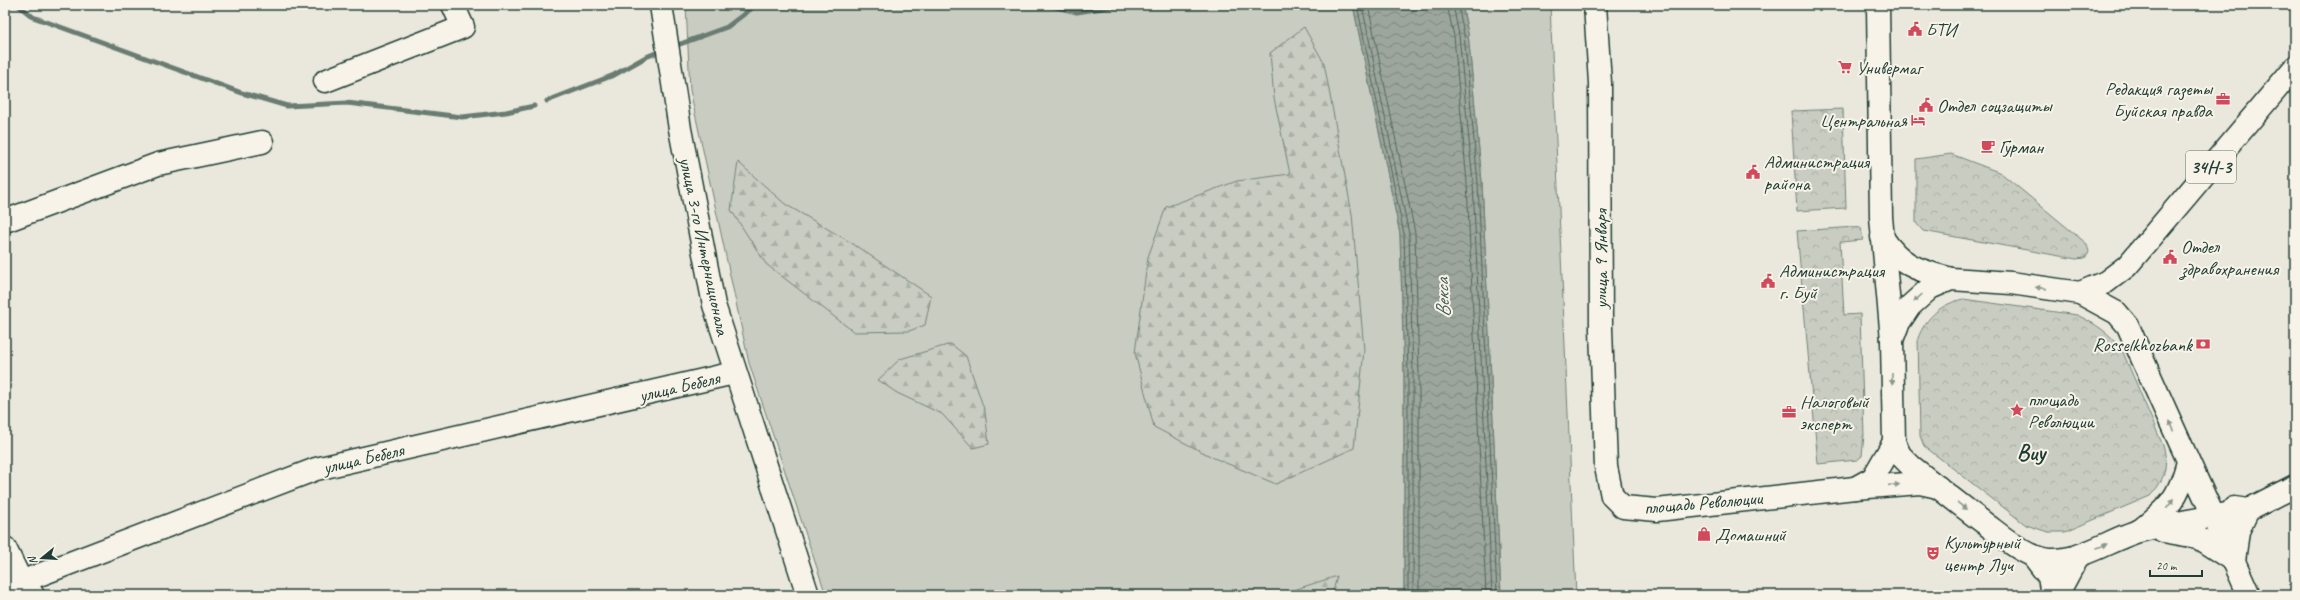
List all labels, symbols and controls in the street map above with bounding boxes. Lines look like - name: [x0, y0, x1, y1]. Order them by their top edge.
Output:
- place label: БТИ: [1926, 18, 1959, 42]
- public building icon: БТИ: [1907, 21, 1923, 37]
- place label: Универмаг: [1856, 56, 1924, 80]
- supermarket icon: Универмаг: [1837, 59, 1853, 75]
- place label: Редакция газеты Буйская правда: [2105, 77, 2214, 123]
- office icon: Редакция газеты Буйская правда: [2215, 91, 2231, 107]
- place label: Отдел соцзащиты: [1937, 94, 2054, 118]
- public building icon: Отдел соцзащиты: [1918, 97, 1934, 113]
- place label: Центральная: [1820, 109, 1908, 133]
- hotel icon: Центральная: [1910, 112, 1926, 128]
- place label: Гурман: [1999, 135, 2044, 159]
- cafe icon: Гурман: [1980, 138, 1996, 154]
- place label: Администрация района: [1764, 150, 1871, 196]
- road number: 34Н-3: [2186, 151, 2236, 183]
- street label: улица 3-го Интернационала: [673, 154, 735, 339]
- public building icon: Администрация района: [1745, 164, 1761, 180]
- street label: улица 9 Января: [1589, 207, 1613, 310]
- place label: Отдел здравохранения: [2178, 235, 2280, 281]
- public building icon: Отдел здравохранения: [2162, 249, 2178, 265]
- place label: Администрация г. Буй: [1779, 259, 1886, 305]
- public building icon: Администрация г. Буй: [1760, 273, 1776, 289]
- water label: Векса: [1429, 276, 1456, 318]
- one-way arrow: [2035, 285, 2047, 291]
- one-way arrow: [1913, 294, 1923, 303]
- place label: Rosselkhozbank: [2093, 333, 2194, 357]
- bank icon: Rosselkhozbank: [2195, 336, 2211, 352]
- street label: улица Бебеля: [636, 366, 723, 408]
- one-way arrow: [1889, 373, 1896, 385]
- place label: площадь Революции: [2028, 388, 2095, 434]
- place label: Налоговый эксперт: [1800, 390, 1870, 436]
- place icon: площадь Революции: [2009, 402, 2025, 418]
- office icon: Налоговый эксперт: [1781, 404, 1797, 420]
- one-way arrow: [2169, 421, 2175, 432]
- street label: улица Бебеля: [320, 438, 407, 480]
- district label: Buy: [2017, 438, 2047, 467]
- one-way arrow: [1888, 481, 1900, 488]
- street label: площадь Революции: [1643, 486, 1764, 520]
- one-way arrow: [2166, 498, 2174, 509]
- one-way arrow: [1957, 502, 1968, 510]
- place label: Домашний: [1715, 523, 1787, 547]
- shop icon: Домашний: [1696, 526, 1712, 542]
- place label: Культурный центр Луч: [1944, 531, 2021, 577]
- north arrow: [22, 538, 62, 578]
- one-way arrow: [2096, 543, 2108, 549]
- theatre icon: Культурный центр Луч: [1925, 545, 1941, 561]
- scale bar: [2150, 552, 2202, 578]
- text: N: [24, 554, 40, 566]
- text: 20 m: [2156, 558, 2178, 574]

